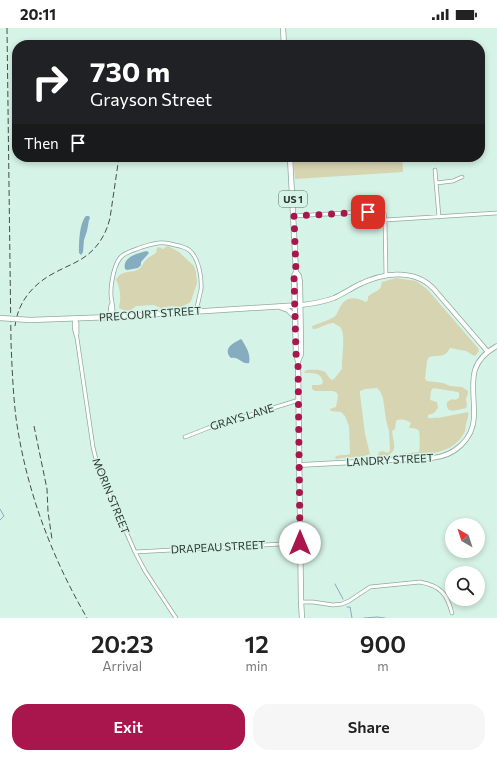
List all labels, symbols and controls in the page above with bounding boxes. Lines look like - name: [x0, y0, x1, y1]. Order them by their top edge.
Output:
- text: 20:11: [20, 5, 56, 23]
- text: 730 m: [90, 54, 170, 88]
- icon: right: [24, 56, 76, 108]
- text: Grayson Street: [90, 88, 212, 110]
- icon: arrive: [67, 132, 89, 154]
- text: Then: [24, 134, 59, 152]
- road number: US 1: [279, 191, 307, 207]
- pin: [351, 195, 385, 229]
- icon: arrive: [357, 201, 379, 223]
- street label: PRECOURT STREET: [98, 303, 202, 324]
- street label: GRAYS LANE: [208, 401, 275, 432]
- street label: LANDRY STREET: [346, 451, 434, 468]
- street label: MORIN STREET: [90, 456, 133, 536]
- north arrow: [445, 518, 485, 558]
- map controls: [445, 518, 485, 606]
- position arrow: [279, 522, 321, 564]
- street label: DRAPEAU STREET: [170, 538, 266, 555]
- button: search: [445, 566, 485, 606]
- text: 20:23: [91, 629, 154, 658]
- text: 12: [245, 629, 269, 658]
- text: 900: [360, 629, 406, 658]
- text: Arrival: [103, 658, 142, 674]
- text: min: [246, 658, 268, 674]
- text: m: [377, 658, 389, 674]
- button: Exit: [12, 704, 245, 750]
- button: Share: [253, 704, 485, 750]

